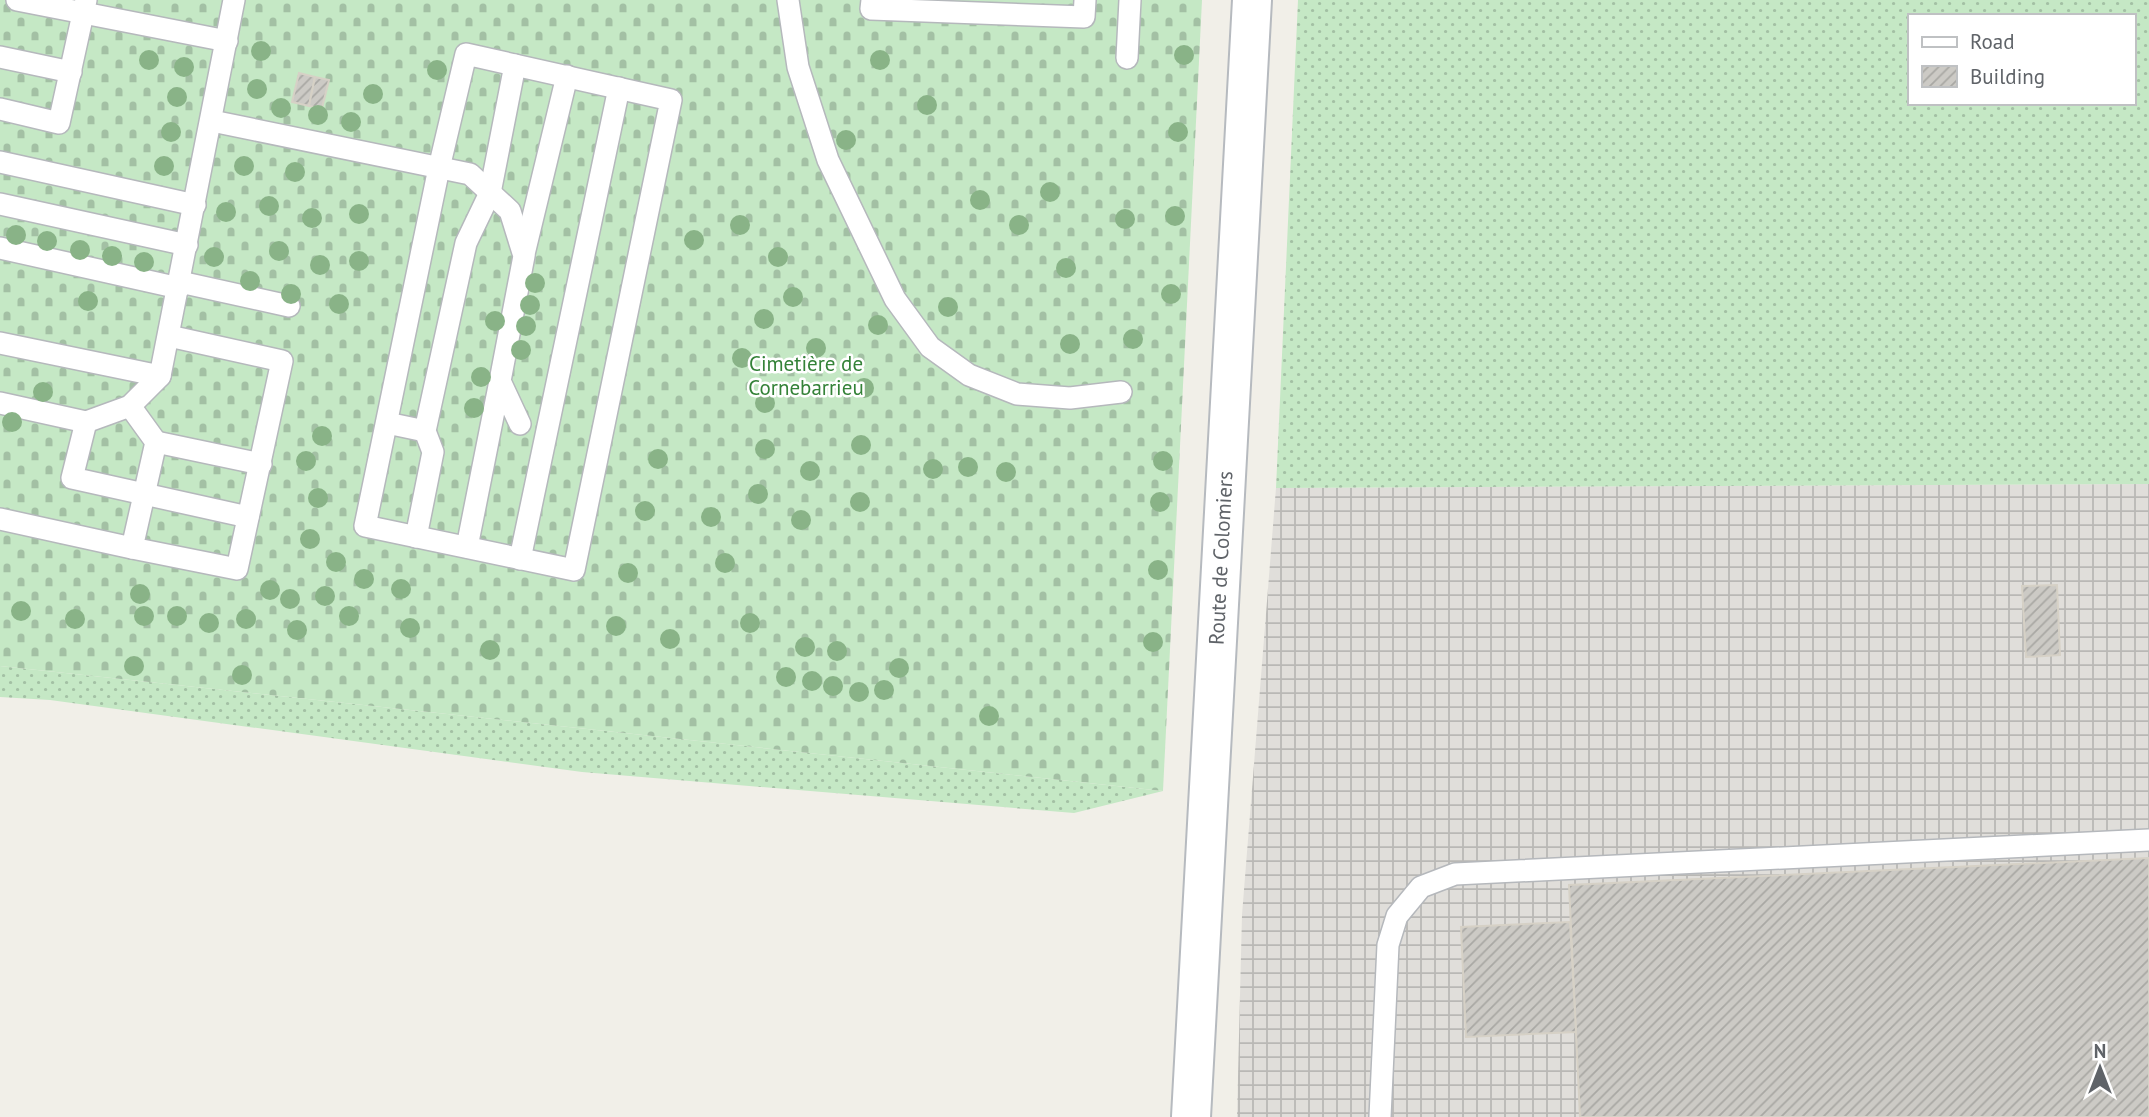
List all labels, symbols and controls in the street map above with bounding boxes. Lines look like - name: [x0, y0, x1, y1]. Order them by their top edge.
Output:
- legend: [1908, 14, 2135, 105]
- text: Road: [1970, 28, 2014, 55]
- text: Building: [1970, 63, 2045, 90]
- park label: Cimetière de Cornebarrieu: [748, 350, 864, 401]
- street label: Route de Colomiers: [1202, 470, 1239, 646]
- north arrow: [2065, 1033, 2135, 1103]
- text: N: [2094, 1039, 2106, 1063]

